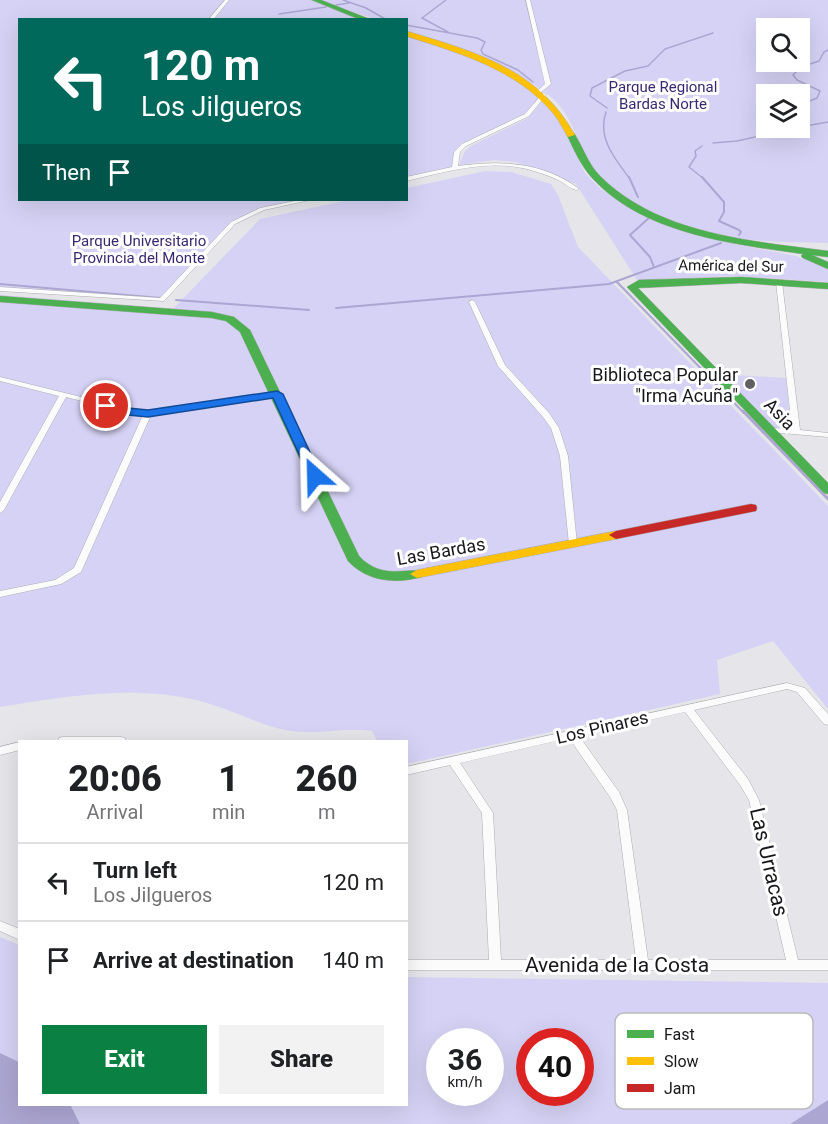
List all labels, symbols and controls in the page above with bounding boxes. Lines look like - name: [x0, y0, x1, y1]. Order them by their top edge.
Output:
- map controls: [756, 18, 810, 138]
- button: search: [756, 18, 810, 72]
- text: 120 m: [141, 41, 260, 90]
- icon: left: [42, 42, 120, 120]
- park label: Parque Regional Bardas Norte: [609, 78, 717, 113]
- button: layers: [756, 84, 810, 138]
- text: Los Jilgueros: [141, 91, 302, 123]
- icon: arrive: [103, 156, 136, 189]
- text: Then: [42, 160, 91, 185]
- park label: Parque Universitario Provincia del Monte: [72, 232, 206, 267]
- street label: América del Sur: [678, 256, 784, 276]
- place label: Biblioteca Popular "Irma Acuña": [592, 364, 738, 406]
- marker: Biblioteca Popular "Irma Acuña": [743, 377, 757, 391]
- pin: [80, 380, 131, 431]
- icon: arrive: [89, 389, 122, 422]
- street label: Asia: [760, 394, 800, 434]
- position arrow: [283, 444, 347, 508]
- street label: Las Bardas: [395, 533, 487, 569]
- street label: Los Pinares: [554, 706, 650, 748]
- text: 20:06: [68, 758, 162, 800]
- text: 1: [218, 758, 239, 800]
- text: 260: [296, 758, 358, 800]
- text: Arrival: [87, 800, 143, 824]
- text: min: [212, 800, 245, 824]
- text: m: [318, 800, 335, 824]
- street label: Las Urracas: [745, 805, 793, 919]
- text: Turn left: [93, 858, 177, 883]
- icon: left: [42, 866, 75, 899]
- text: 120 m: [322, 870, 384, 895]
- text: Los Jilgueros: [93, 883, 212, 907]
- icon: arrive: [42, 944, 75, 977]
- text: Arrive at destination: [93, 948, 294, 973]
- text: 140 m: [322, 948, 384, 973]
- street label: Avenida de la Costa: [525, 953, 709, 977]
- legend: [615, 1013, 813, 1109]
- button: Exit: [42, 1025, 207, 1094]
- button: Share: [219, 1025, 384, 1094]
- text: Fast: [664, 1025, 695, 1044]
- speed limit sign: 40: [516, 1028, 594, 1106]
- text: 36: [448, 1042, 482, 1077]
- text: Slow: [664, 1052, 699, 1071]
- text: km/h: [447, 1073, 483, 1091]
- text: Jam: [664, 1079, 696, 1098]

